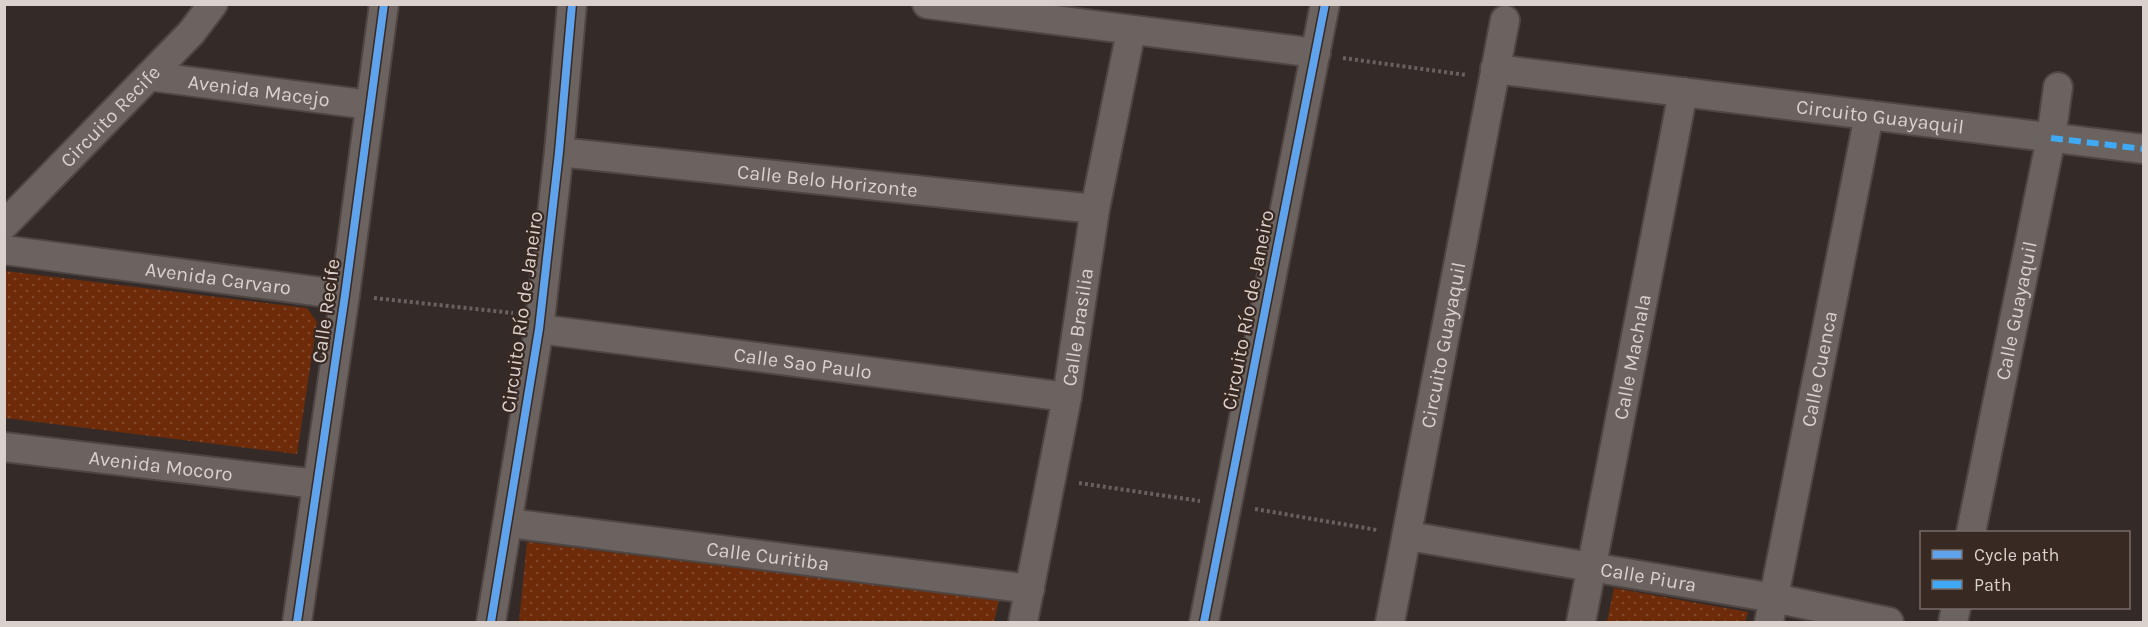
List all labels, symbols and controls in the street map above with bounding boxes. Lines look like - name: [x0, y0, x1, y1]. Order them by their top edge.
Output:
- street label: Circuito Recife: [55, 60, 165, 172]
- street label: Avenida Macejo: [187, 70, 331, 111]
- street label: Circuito Guayaquil: [1795, 95, 1965, 138]
- street label: Calle Belo Horizonte: [736, 160, 919, 202]
- street label: Circuito Río de Janeiro: [1217, 208, 1279, 412]
- street label: Circuito Río de Janeiro: [496, 210, 548, 414]
- street label: Calle Guayaquil: [1991, 239, 2041, 382]
- street label: Avenida Carvaro: [144, 257, 292, 299]
- street label: Calle Recife: [307, 257, 345, 365]
- street label: Circuito Guayaquil: [1416, 260, 1470, 430]
- street label: Calle Brasilia: [1057, 266, 1098, 388]
- street label: Calle Machala: [1609, 292, 1655, 422]
- street label: Calle Cuenca: [1796, 309, 1842, 429]
- street label: Calle Sao Paulo: [732, 343, 873, 383]
- street label: Avenida Mocoro: [88, 446, 234, 485]
- legend: [1920, 531, 2130, 609]
- street label: Calle Curitiba: [705, 537, 831, 575]
- text: Cycle path: [1974, 544, 2059, 566]
- street label: Calle Piura: [1599, 557, 1698, 596]
- text: Path: [1974, 574, 2012, 596]

